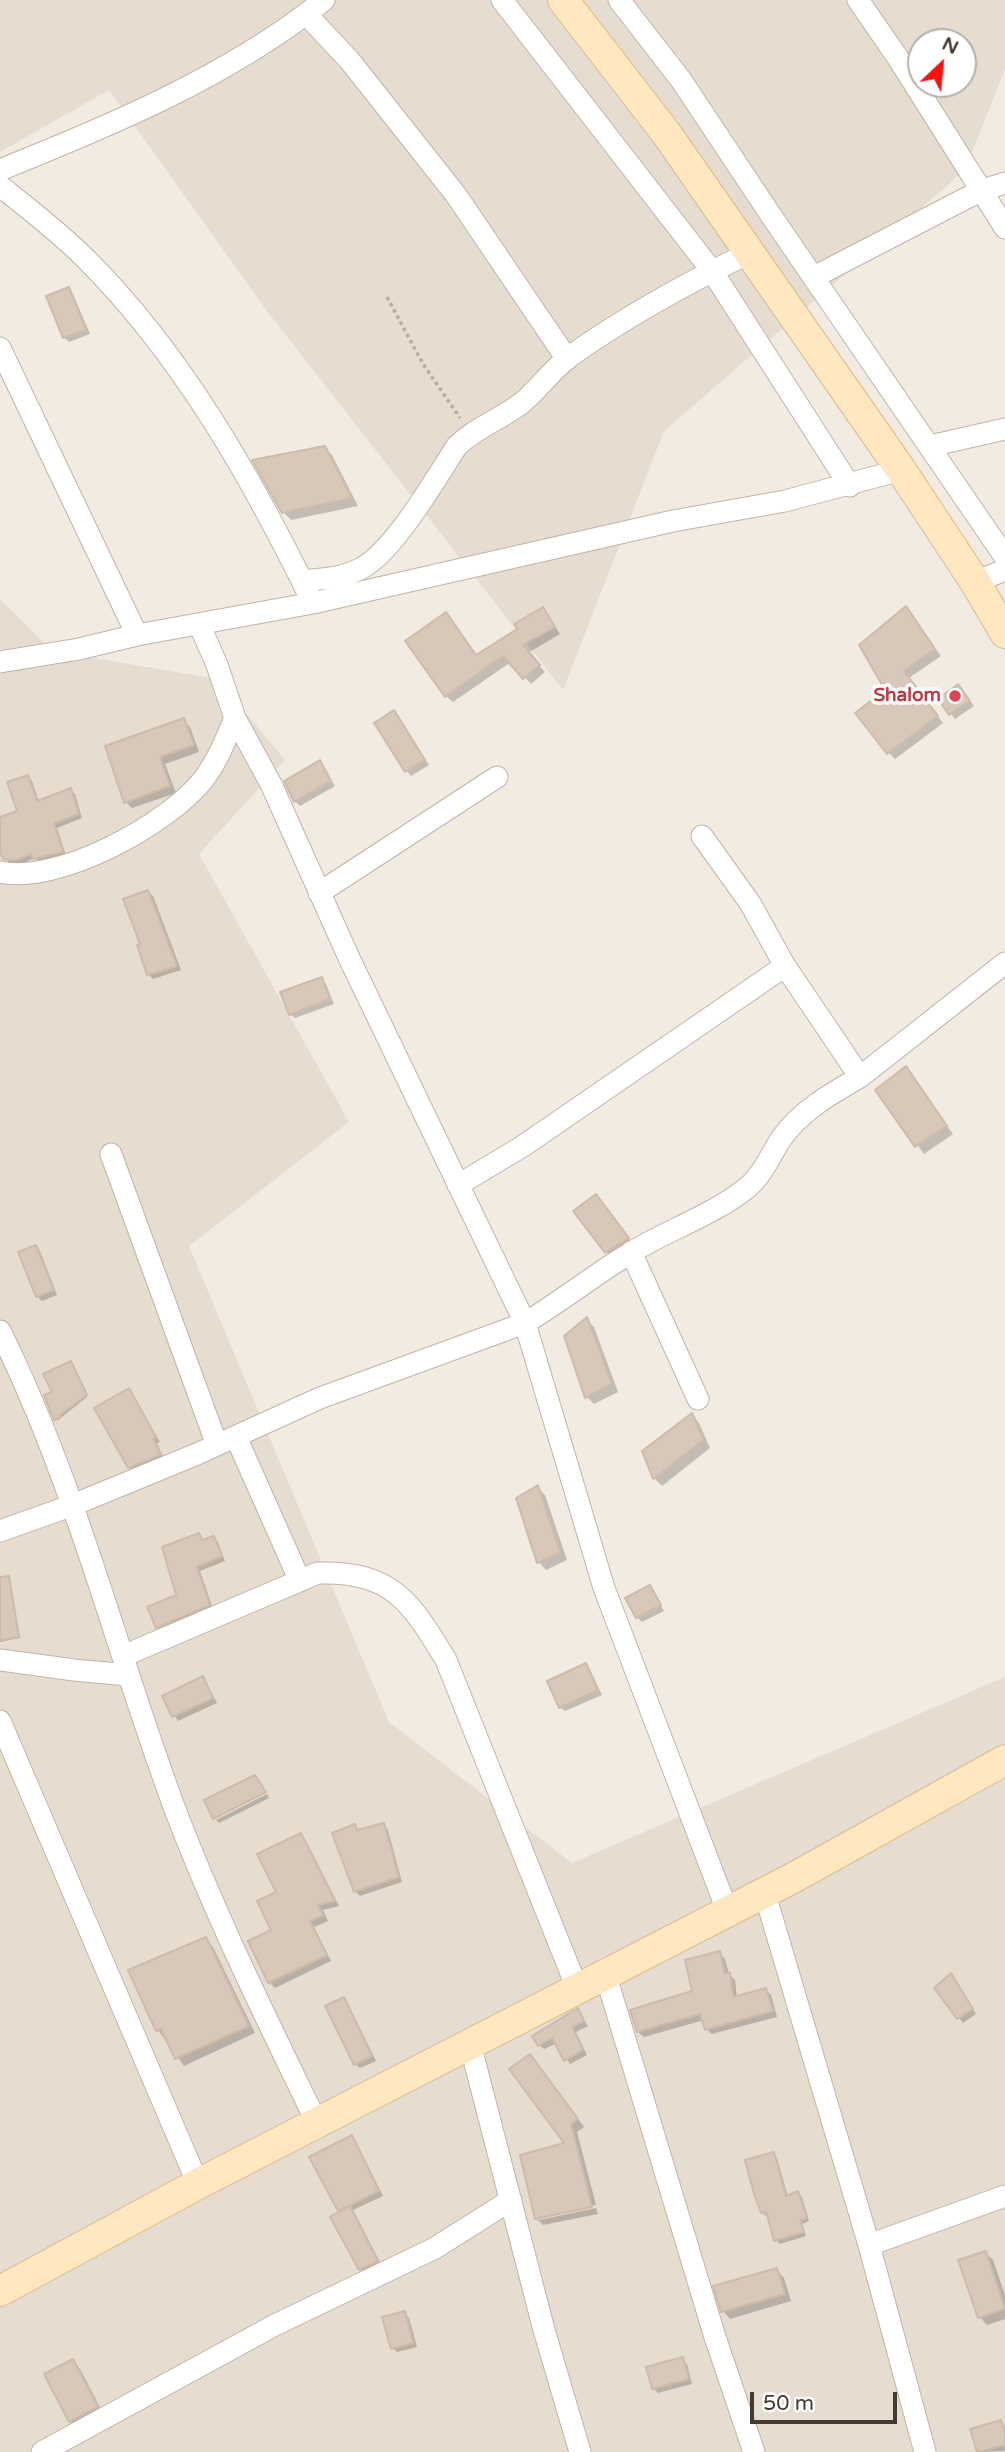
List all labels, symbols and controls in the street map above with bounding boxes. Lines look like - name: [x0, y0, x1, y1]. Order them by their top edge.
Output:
- north arrow: [907, 28, 977, 98]
- text: N: [939, 33, 962, 59]
- place label: Shalom: [873, 685, 941, 707]
- marker: Shalom: [947, 688, 963, 704]
- scale bar: [753, 2378, 900, 2422]
- text: 50 m: [763, 2391, 814, 2416]

